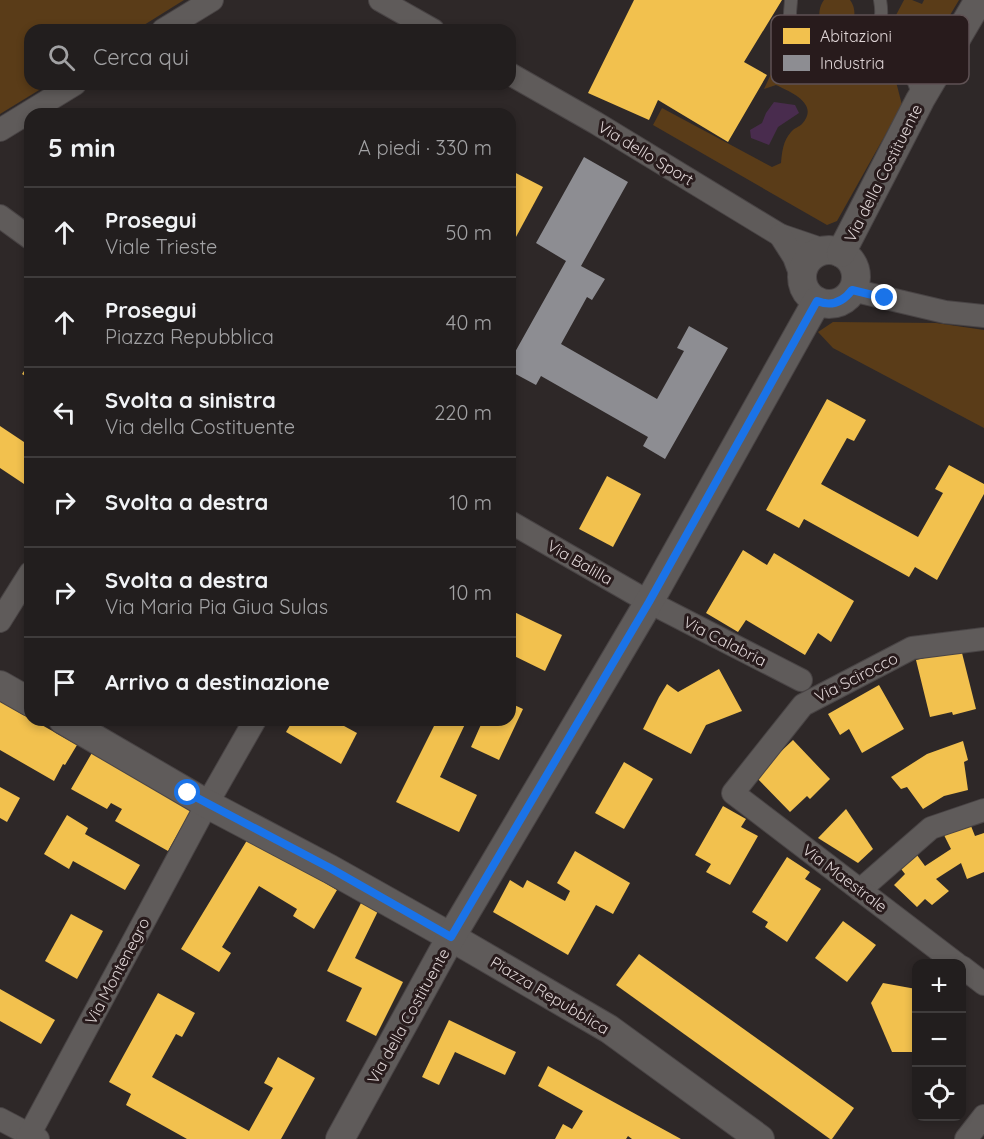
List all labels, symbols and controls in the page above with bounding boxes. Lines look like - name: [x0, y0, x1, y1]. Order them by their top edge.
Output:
- legend: [771, 15, 969, 84]
- search box: [24, 24, 516, 90]
- text: Abitazioni: [820, 26, 892, 46]
- icon: search: [45, 41, 78, 74]
- text: Cerca qui: [93, 43, 189, 71]
- text: Industria: [820, 53, 885, 73]
- street label: Via della Costituente: [840, 101, 926, 245]
- street label: Via dello Sport: [595, 117, 697, 189]
- text: 5 min: [48, 131, 116, 164]
- text: A piedi · 330 m: [358, 135, 492, 160]
- text: Prosegui: [105, 206, 197, 234]
- icon: ahead: [48, 216, 81, 249]
- text: 50 m: [446, 220, 492, 245]
- text: Viale Trieste: [105, 234, 217, 259]
- route end: [871, 284, 897, 310]
- text: Prosegui: [105, 296, 197, 324]
- icon: ahead: [48, 306, 81, 339]
- text: 40 m: [446, 310, 492, 335]
- text: Piazza Repubblica: [105, 324, 274, 349]
- text: Svolta a sinistra: [105, 386, 276, 414]
- icon: left: [48, 396, 81, 429]
- text: 220 m: [434, 400, 492, 425]
- text: Via della Costituente: [105, 414, 295, 439]
- icon: right: [48, 486, 81, 519]
- text: Svolta a destra: [105, 488, 268, 516]
- text: 10 m: [449, 490, 492, 515]
- street label: Via Balilla: [544, 535, 616, 589]
- text: Svolta a destra: [105, 566, 268, 594]
- icon: right: [48, 576, 81, 609]
- text: 10 m: [449, 580, 492, 605]
- text: Via Maria Pia Giua Sulas: [105, 594, 328, 619]
- street label: Via Calabria: [680, 612, 770, 670]
- street label: Via Scirocco: [811, 648, 901, 706]
- icon: arrive: [48, 666, 81, 699]
- text: Arrivo a destinazione: [105, 668, 330, 696]
- route start: [174, 779, 200, 805]
- street label: Via Maestrale: [799, 840, 891, 916]
- street label: Via Montenegro: [80, 914, 154, 1028]
- street label: Via della Costituente: [362, 945, 454, 1087]
- street label: Piazza Repubblica: [487, 952, 613, 1038]
- map controls: [912, 959, 966, 1121]
- button: +: [912, 959, 966, 1013]
- button: −: [912, 1013, 966, 1067]
- button: locate: [912, 1067, 966, 1121]

